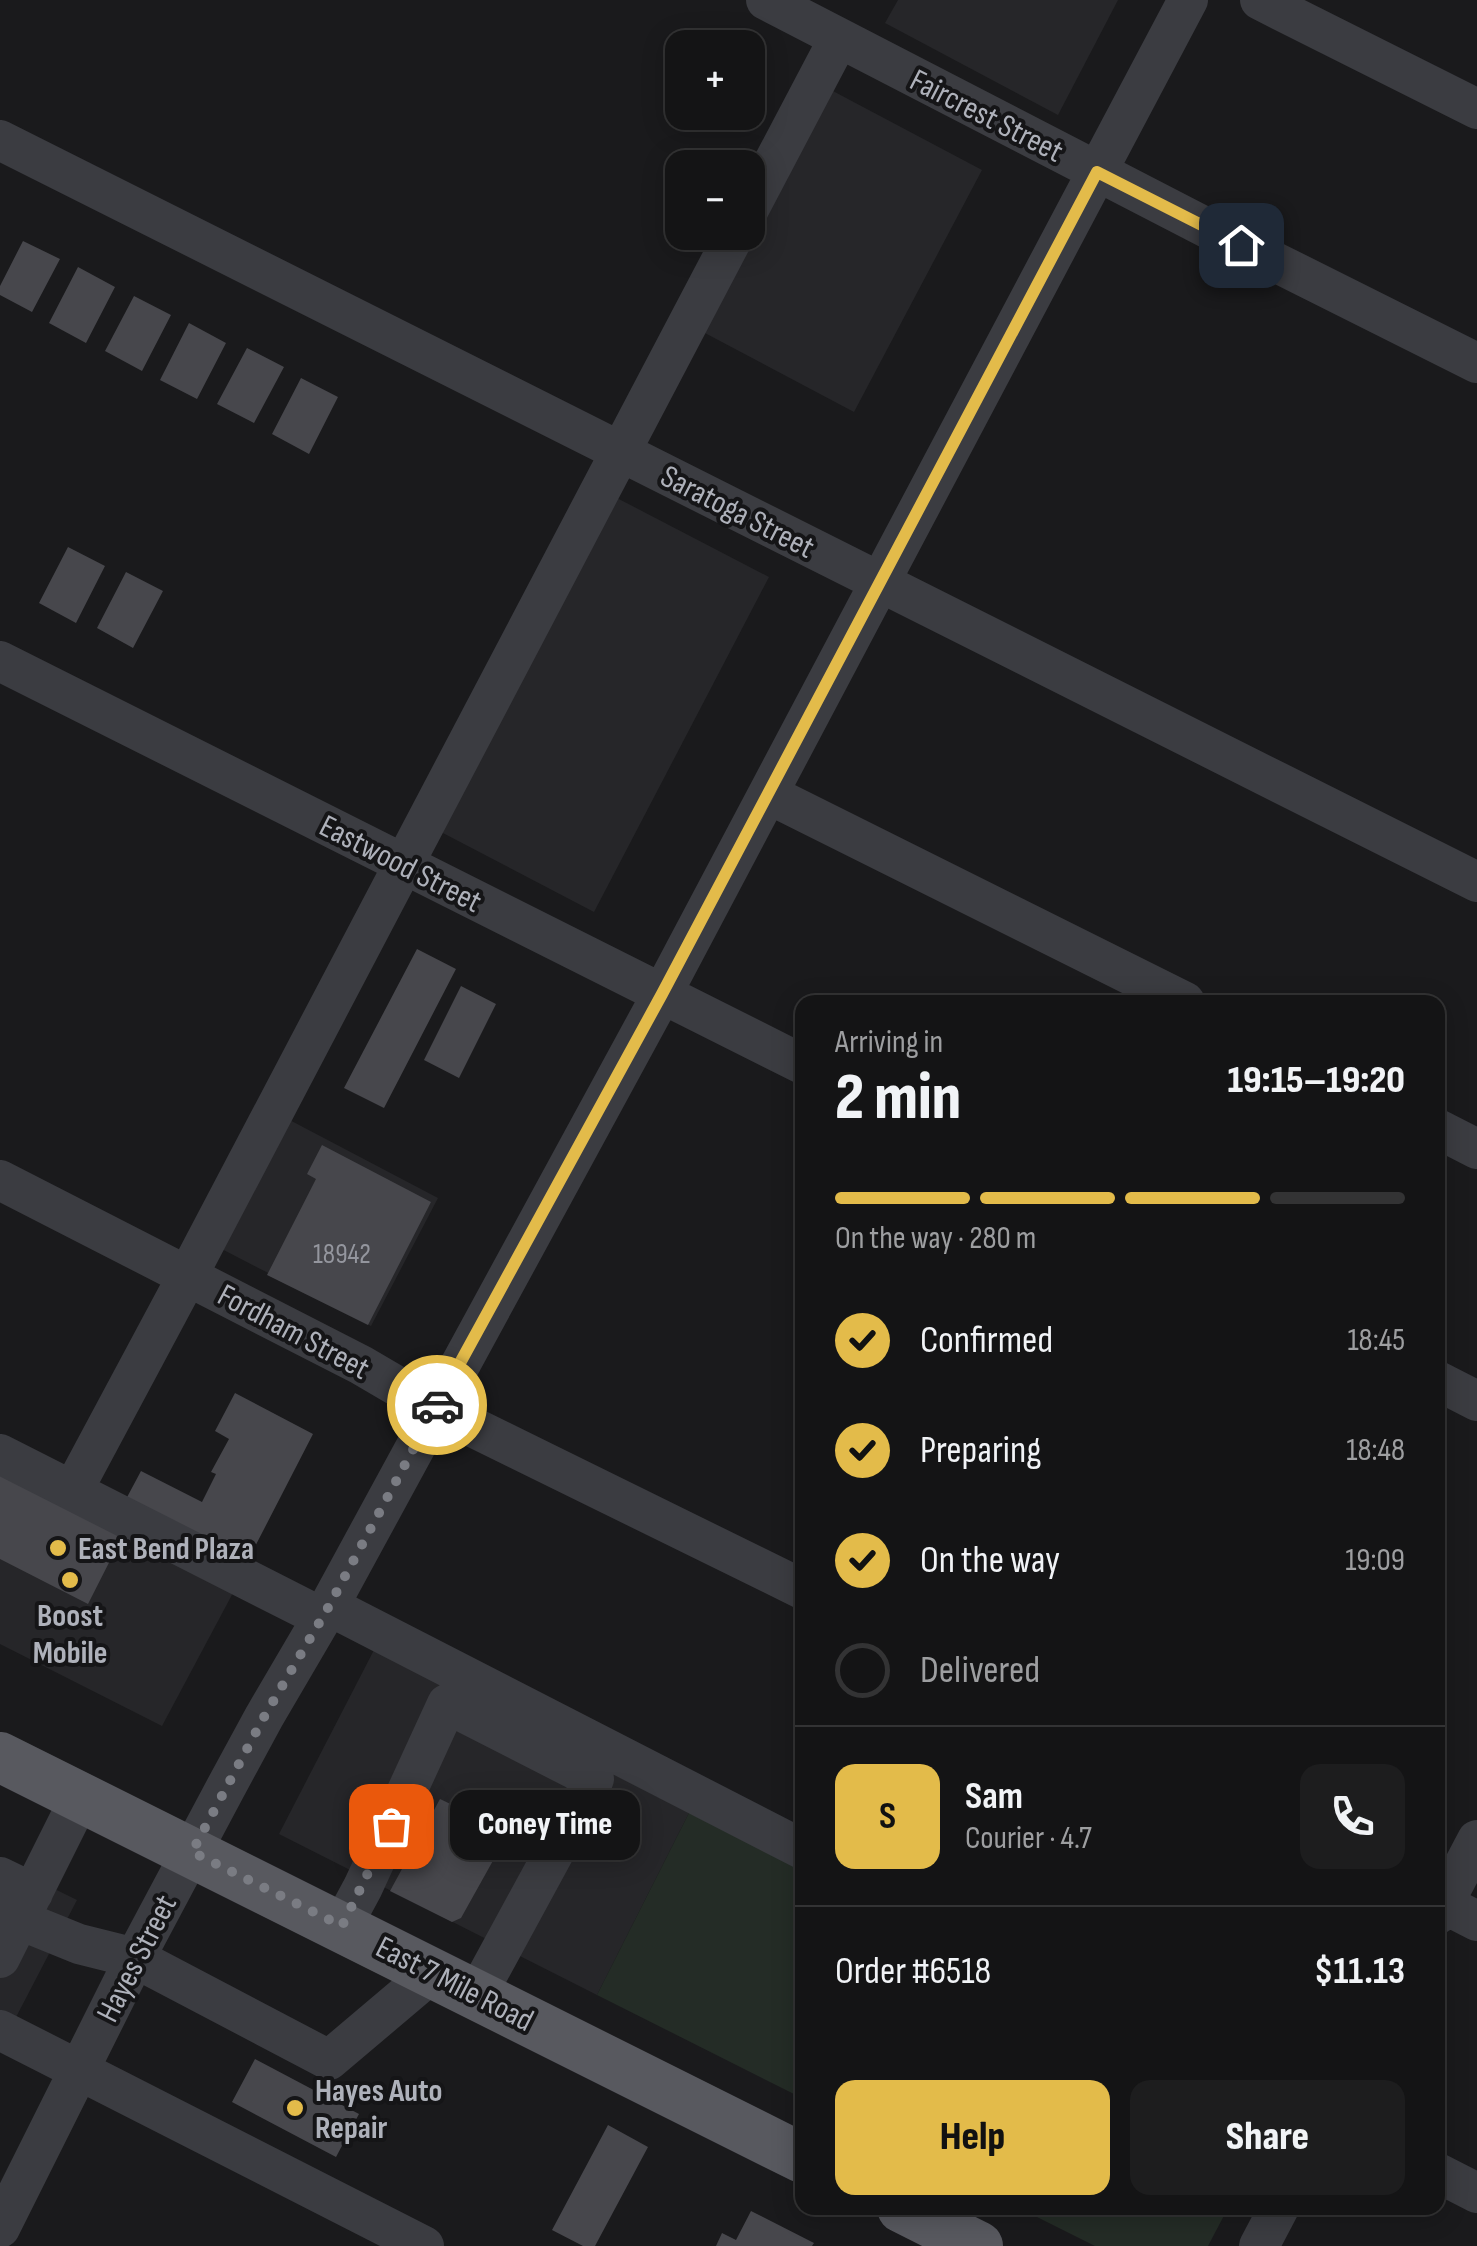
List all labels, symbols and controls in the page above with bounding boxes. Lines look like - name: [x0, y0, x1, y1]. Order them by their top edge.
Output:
- map controls: [665, 30, 765, 250]
- button: +: [665, 30, 765, 130]
- street label: Faircrest Street: [903, 61, 1069, 171]
- button: −: [665, 150, 765, 250]
- pin: [1199, 203, 1284, 288]
- icon: home: [1214, 218, 1269, 273]
- street label: Saratoga Street: [654, 457, 821, 568]
- street label: Eastwood Street: [313, 807, 488, 922]
- text: Arriving in: [835, 1023, 943, 1062]
- text: 19:15–19:20: [1227, 1058, 1405, 1103]
- text: 2 min: [835, 1060, 961, 1138]
- text: On the way · 280 m: [835, 1219, 1036, 1258]
- house number: 18942: [313, 1238, 371, 1271]
- street label: Fordham Street: [211, 1276, 376, 1389]
- icon: check: [835, 1313, 890, 1368]
- text: Confirmed: [920, 1318, 1053, 1363]
- text: 18:45: [1347, 1321, 1405, 1360]
- courier: [387, 1355, 487, 1455]
- icon: car: [410, 1378, 465, 1433]
- icon: check: [835, 1423, 890, 1478]
- text: Preparing: [920, 1428, 1041, 1473]
- text: 18:48: [1346, 1431, 1405, 1470]
- place label: East Bend Plaza: [78, 1530, 254, 1569]
- icon: check: [835, 1533, 890, 1588]
- marker: East Bend Plaza: [47, 1537, 69, 1559]
- text: On the way: [920, 1538, 1060, 1583]
- text: 19:09: [1345, 1541, 1405, 1580]
- marker: Boost Mobile: [59, 1569, 81, 1591]
- place label: Boost Mobile: [33, 1597, 107, 1673]
- text: Delivered: [920, 1648, 1040, 1693]
- button: phone: [1300, 1764, 1405, 1869]
- text: Sam: [965, 1774, 1023, 1819]
- pin: [349, 1784, 434, 1869]
- callout: Coney Time: [451, 1791, 641, 1861]
- text: S: [879, 1794, 896, 1839]
- icon: bag: [364, 1799, 419, 1854]
- text: Coney Time: [478, 1805, 612, 1844]
- text: Courier · 4.7: [965, 1819, 1092, 1858]
- street label: Hayes Street: [89, 1889, 186, 2029]
- street label: East 7 Mile Road: [369, 1928, 540, 2041]
- text: Order #6518: [835, 1949, 991, 1994]
- text: $11.13: [1314, 1949, 1405, 1994]
- place label: Hayes Auto Repair: [315, 2072, 442, 2148]
- button: Help: [835, 2080, 1110, 2195]
- button: Share: [1130, 2080, 1405, 2195]
- marker: Hayes Auto Repair: [284, 2097, 306, 2119]

